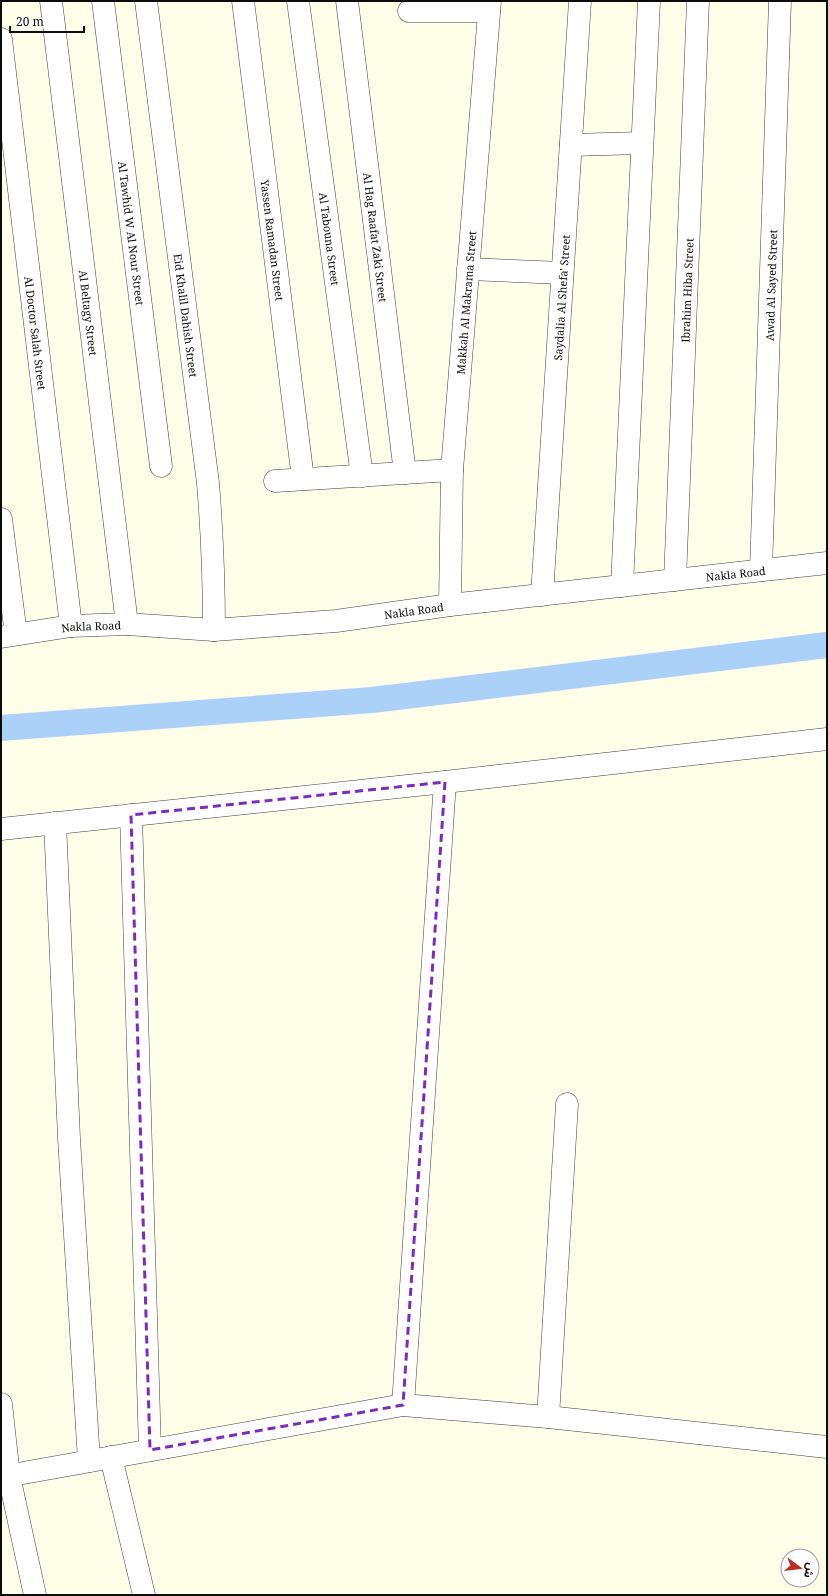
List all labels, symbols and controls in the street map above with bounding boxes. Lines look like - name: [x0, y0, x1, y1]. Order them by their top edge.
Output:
- scale bar: [10, 8, 84, 34]
- text: 20 m: [16, 13, 44, 30]
- street label: Al Tawhid W Al Nour Street: [116, 160, 148, 306]
- street label: Al Hag Raafat Zaki Street: [361, 171, 391, 303]
- street label: Yassen Ramadan Street: [258, 178, 288, 302]
- street label: Al Tabouna Street: [316, 191, 344, 286]
- street label: Awad Al Sayed Street: [761, 229, 780, 341]
- street label: Makkah Al Makrama Street: [452, 230, 479, 375]
- street label: Saydalia Al Shefa' Street: [550, 234, 573, 361]
- street label: Ibrahim Hiba Street: [677, 238, 696, 343]
- street label: Eid Khalil Dahish Street: [171, 253, 202, 378]
- street label: Al Beltagy Street: [76, 269, 102, 357]
- street label: Al Doctor Salah Street: [22, 275, 50, 391]
- street label: Nakla Road: [705, 562, 767, 584]
- street label: Nakla Road: [383, 598, 445, 622]
- street label: Nakla Road: [60, 617, 122, 635]
- north arrow: [780, 1548, 820, 1588]
- text: ش: [801, 1561, 819, 1580]

